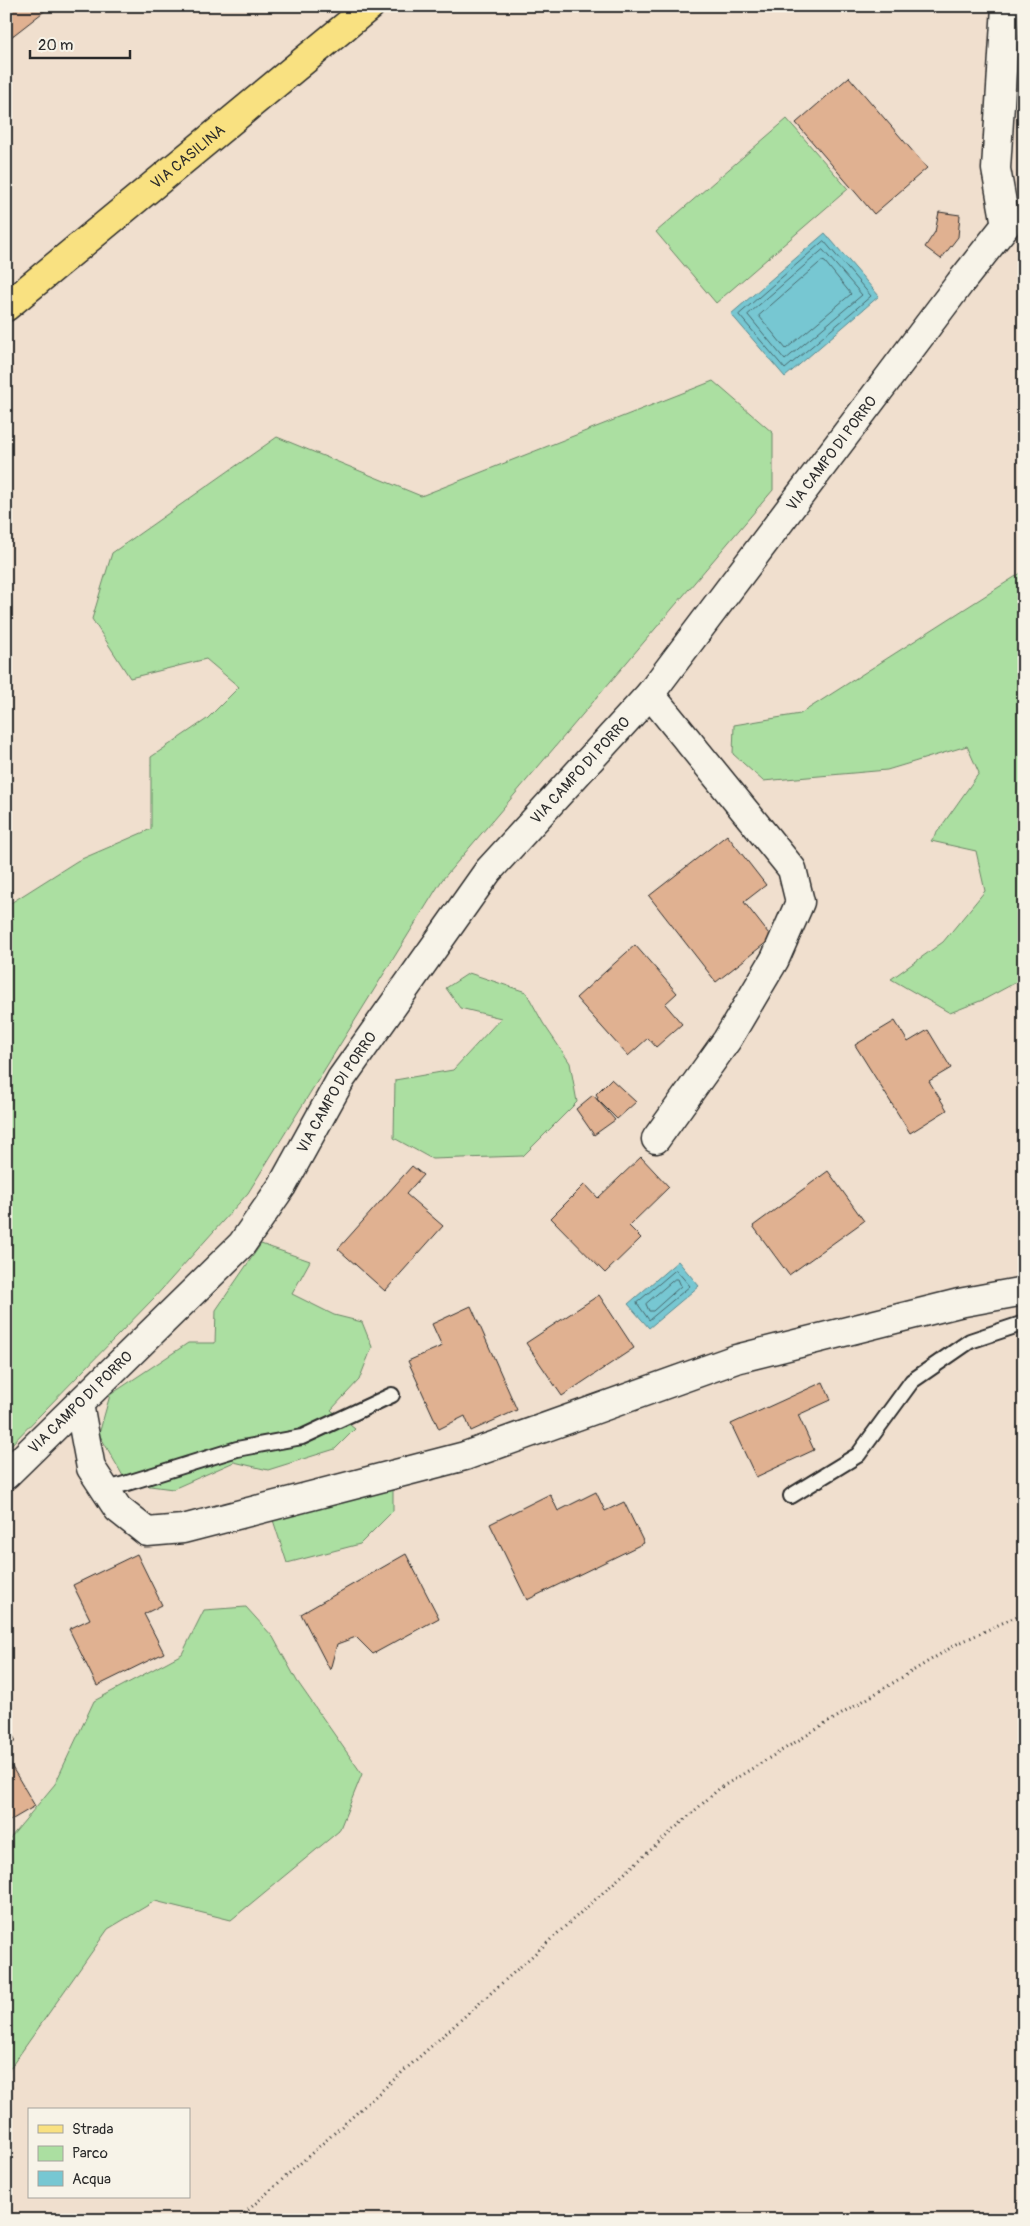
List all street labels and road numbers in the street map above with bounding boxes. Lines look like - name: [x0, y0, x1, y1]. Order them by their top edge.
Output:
- street label: VIA CASILINA: [147, 121, 229, 193]
- street label: VIA CAMPO DI PORRO: [783, 392, 881, 515]
- street label: VIA CAMPO DI PORRO: [527, 713, 634, 828]
- street label: VIA CAMPO DI PORRO: [293, 1028, 381, 1157]
- street label: VIA CAMPO DI PORRO: [24, 1347, 137, 1458]

